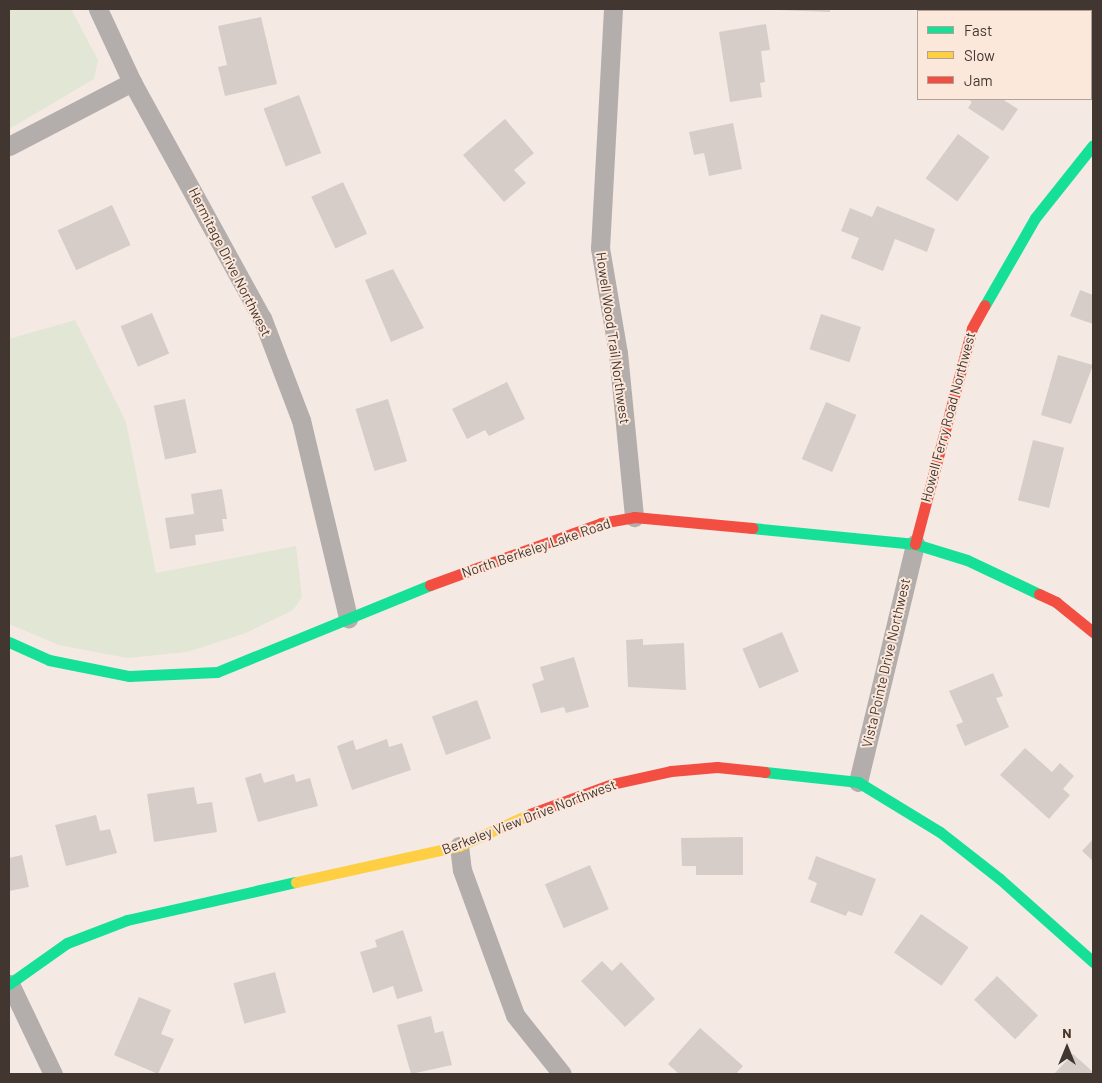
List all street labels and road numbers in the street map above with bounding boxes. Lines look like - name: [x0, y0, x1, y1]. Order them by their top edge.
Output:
- street label: Hermitage Drive Northwest: [185, 185, 275, 339]
- street label: Howell Wood Trail Northwest: [593, 251, 633, 425]
- street label: Howell Ferry Road Northwest: [917, 330, 979, 504]
- street label: North Berkeley Lake Road: [459, 515, 613, 581]
- street label: Vista Pointe Drive Northwest: [858, 577, 914, 749]
- street label: Berkeley View Drive Northwest: [440, 776, 618, 858]

